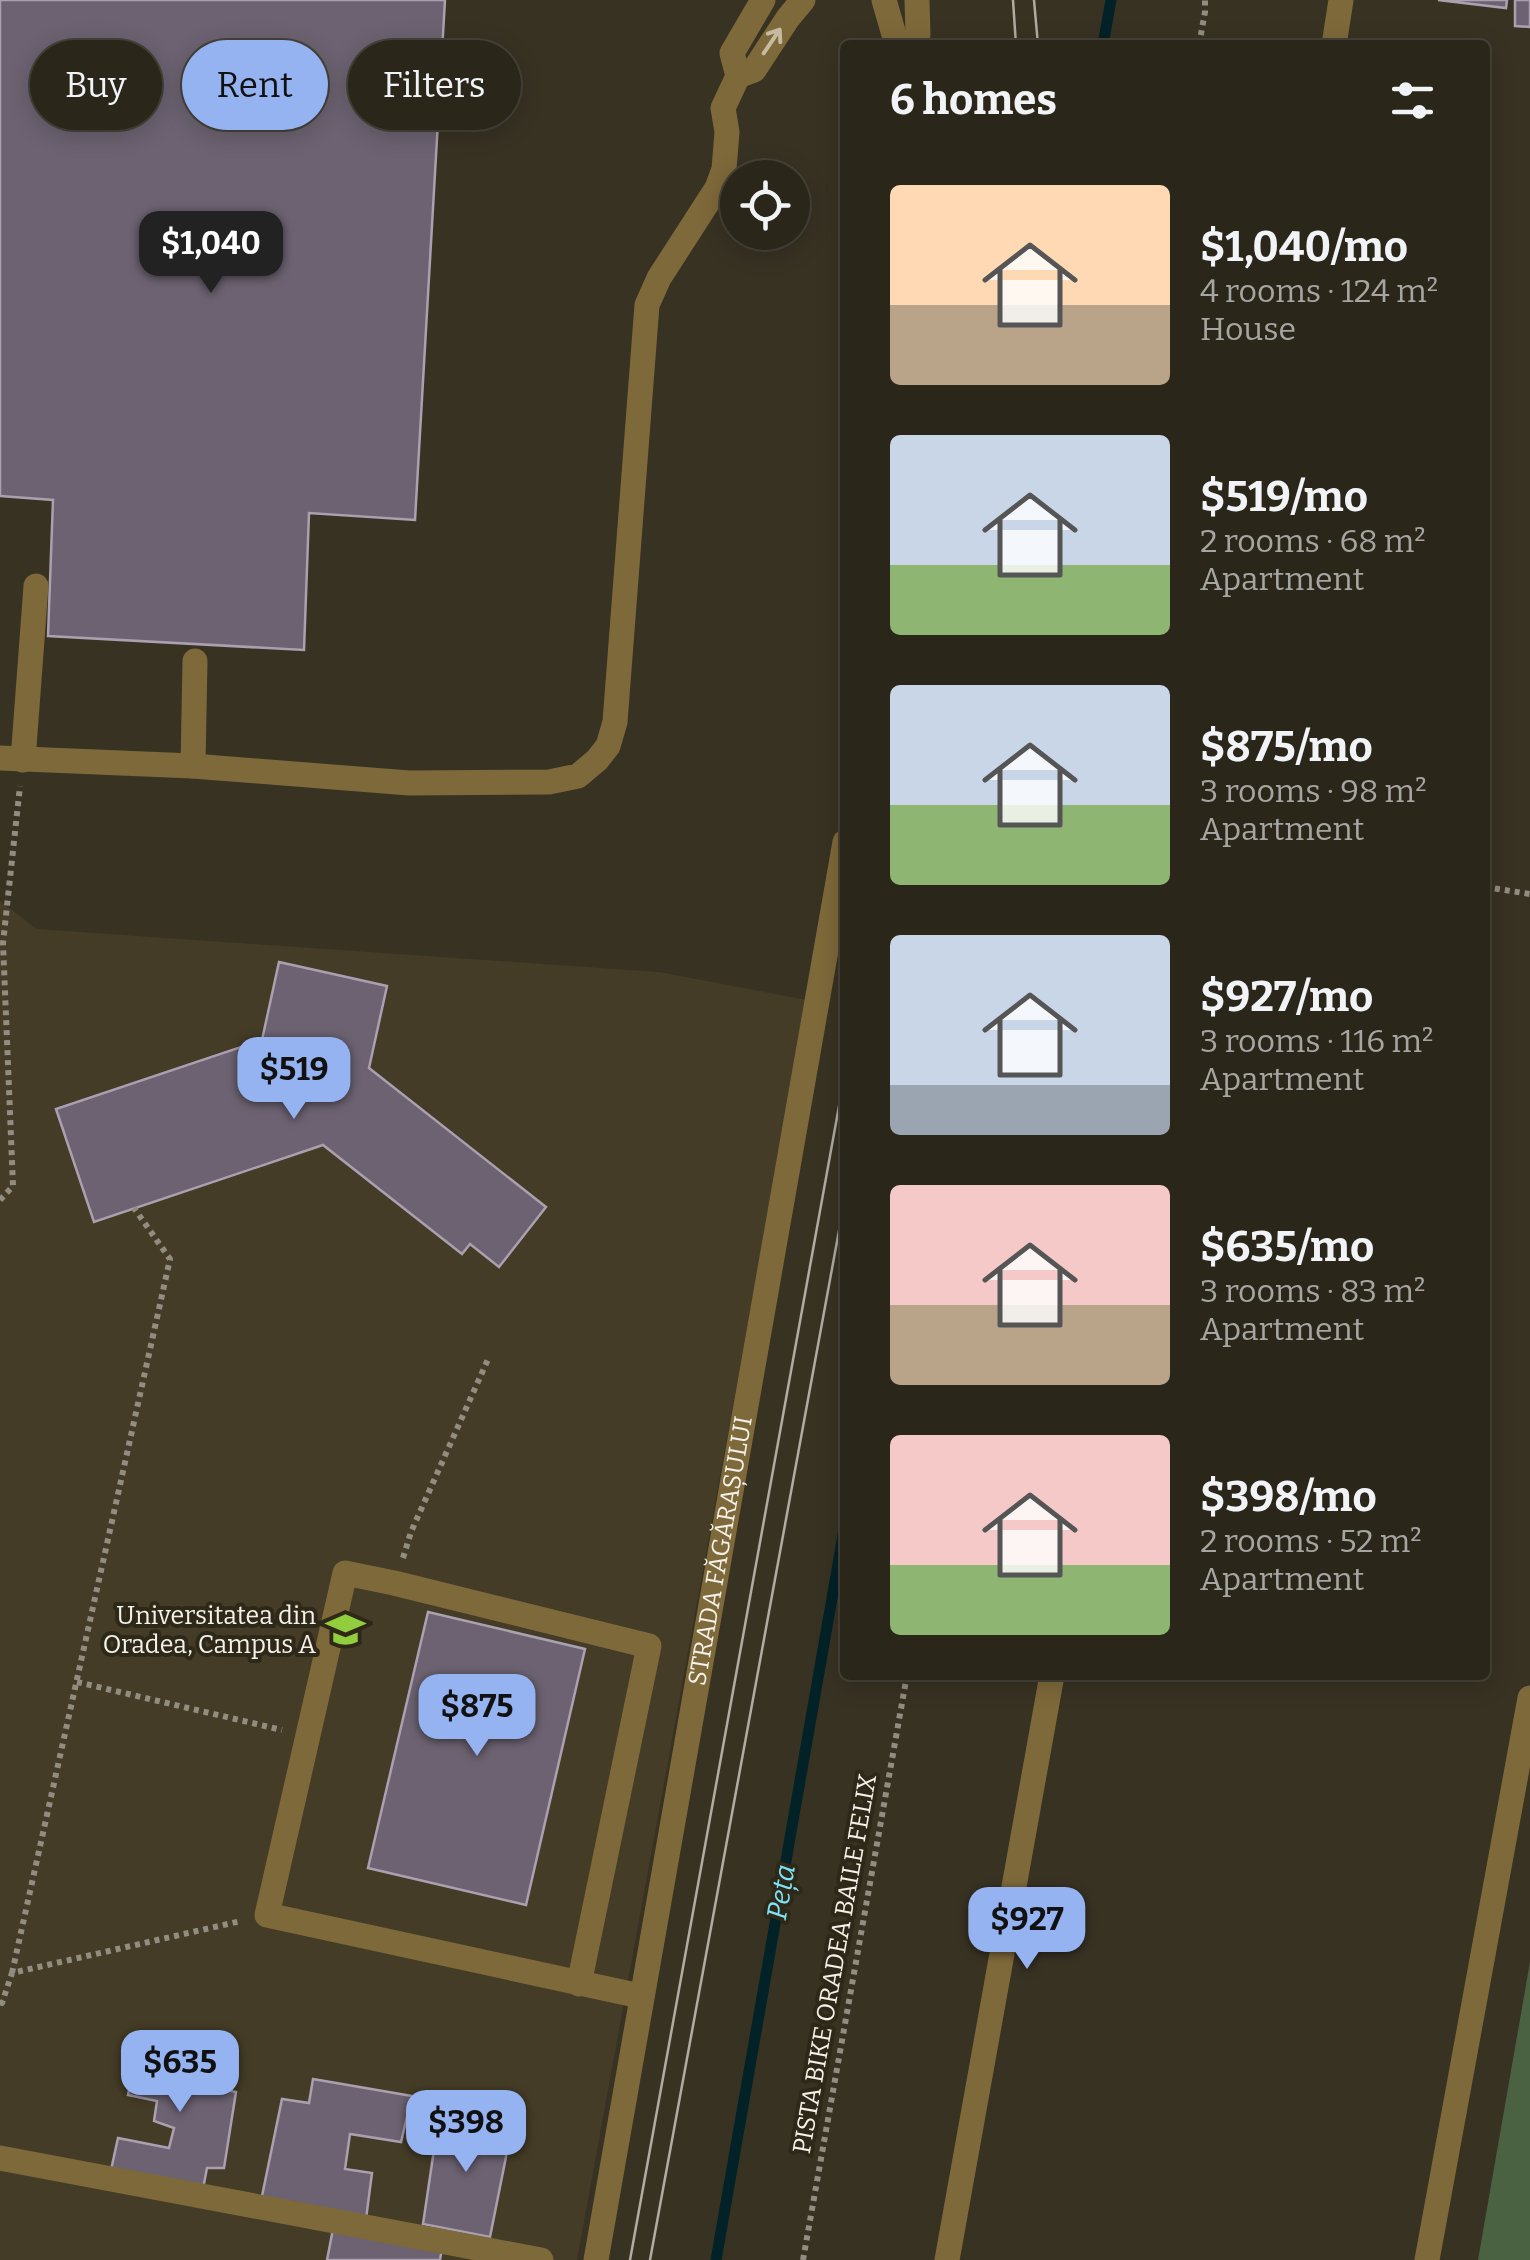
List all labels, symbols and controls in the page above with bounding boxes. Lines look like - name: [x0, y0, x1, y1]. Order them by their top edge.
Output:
- one-way arrow: [761, 28, 782, 56]
- chip: Buy: [30, 40, 162, 130]
- chip: Rent: [182, 40, 328, 130]
- chip: Filters: [348, 40, 521, 130]
- icon: filters: [1385, 73, 1440, 128]
- text: 6 homes: [890, 75, 1057, 125]
- map controls: [720, 160, 810, 250]
- button: locate: [720, 160, 810, 250]
- pin: $1,040: [130, 211, 292, 296]
- text: $1,040/mo: [1200, 222, 1408, 272]
- text: $1,040: [161, 224, 261, 262]
- icon: home: [970, 225, 1090, 345]
- text: 4 rooms · 124 m²: [1200, 272, 1438, 310]
- text: House: [1200, 310, 1296, 348]
- text: $519/mo: [1200, 472, 1368, 522]
- icon: home: [970, 475, 1090, 595]
- text: 2 rooms · 68 m²: [1200, 522, 1426, 560]
- text: Apartment: [1200, 560, 1364, 598]
- text: $875/mo: [1200, 722, 1373, 772]
- icon: home: [970, 725, 1090, 845]
- text: 3 rooms · 98 m²: [1200, 772, 1427, 810]
- text: Apartment: [1200, 810, 1364, 848]
- text: $927/mo: [1200, 972, 1373, 1022]
- icon: home: [970, 975, 1090, 1095]
- text: 3 rooms · 116 m²: [1200, 1022, 1433, 1060]
- pin: $519: [235, 1037, 353, 1122]
- text: $519: [259, 1050, 329, 1088]
- text: Apartment: [1200, 1060, 1364, 1098]
- text: $635/mo: [1200, 1222, 1374, 1272]
- icon: home: [970, 1225, 1090, 1345]
- text: 3 rooms · 83 m²: [1200, 1272, 1425, 1310]
- text: Apartment: [1200, 1310, 1364, 1348]
- street label: STRADA FĂGĂRAȘULUI: [682, 1414, 759, 1688]
- text: $398/mo: [1200, 1472, 1377, 1522]
- icon: home: [970, 1475, 1090, 1595]
- text: 2 rooms · 52 m²: [1200, 1522, 1422, 1560]
- text: Apartment: [1200, 1560, 1364, 1598]
- place label: Universitatea din Oradea, Campus A: [103, 1601, 316, 1660]
- school or university icon: Universitatea din Oradea, Campus A: [325, 1609, 367, 1651]
- pin: $875: [418, 1674, 536, 1759]
- text: $875: [441, 1687, 513, 1725]
- street label: PISTA BIKE ORADEA BAILE FELIX: [787, 1772, 883, 2156]
- water label: Peța: [760, 1862, 803, 1922]
- pin: $927: [968, 1887, 1086, 1972]
- text: $927: [990, 1900, 1064, 1938]
- pin: $635: [121, 2030, 239, 2115]
- text: $635: [143, 2043, 217, 2081]
- pin: $398: [407, 2090, 525, 2175]
- text: $398: [428, 2103, 504, 2141]

